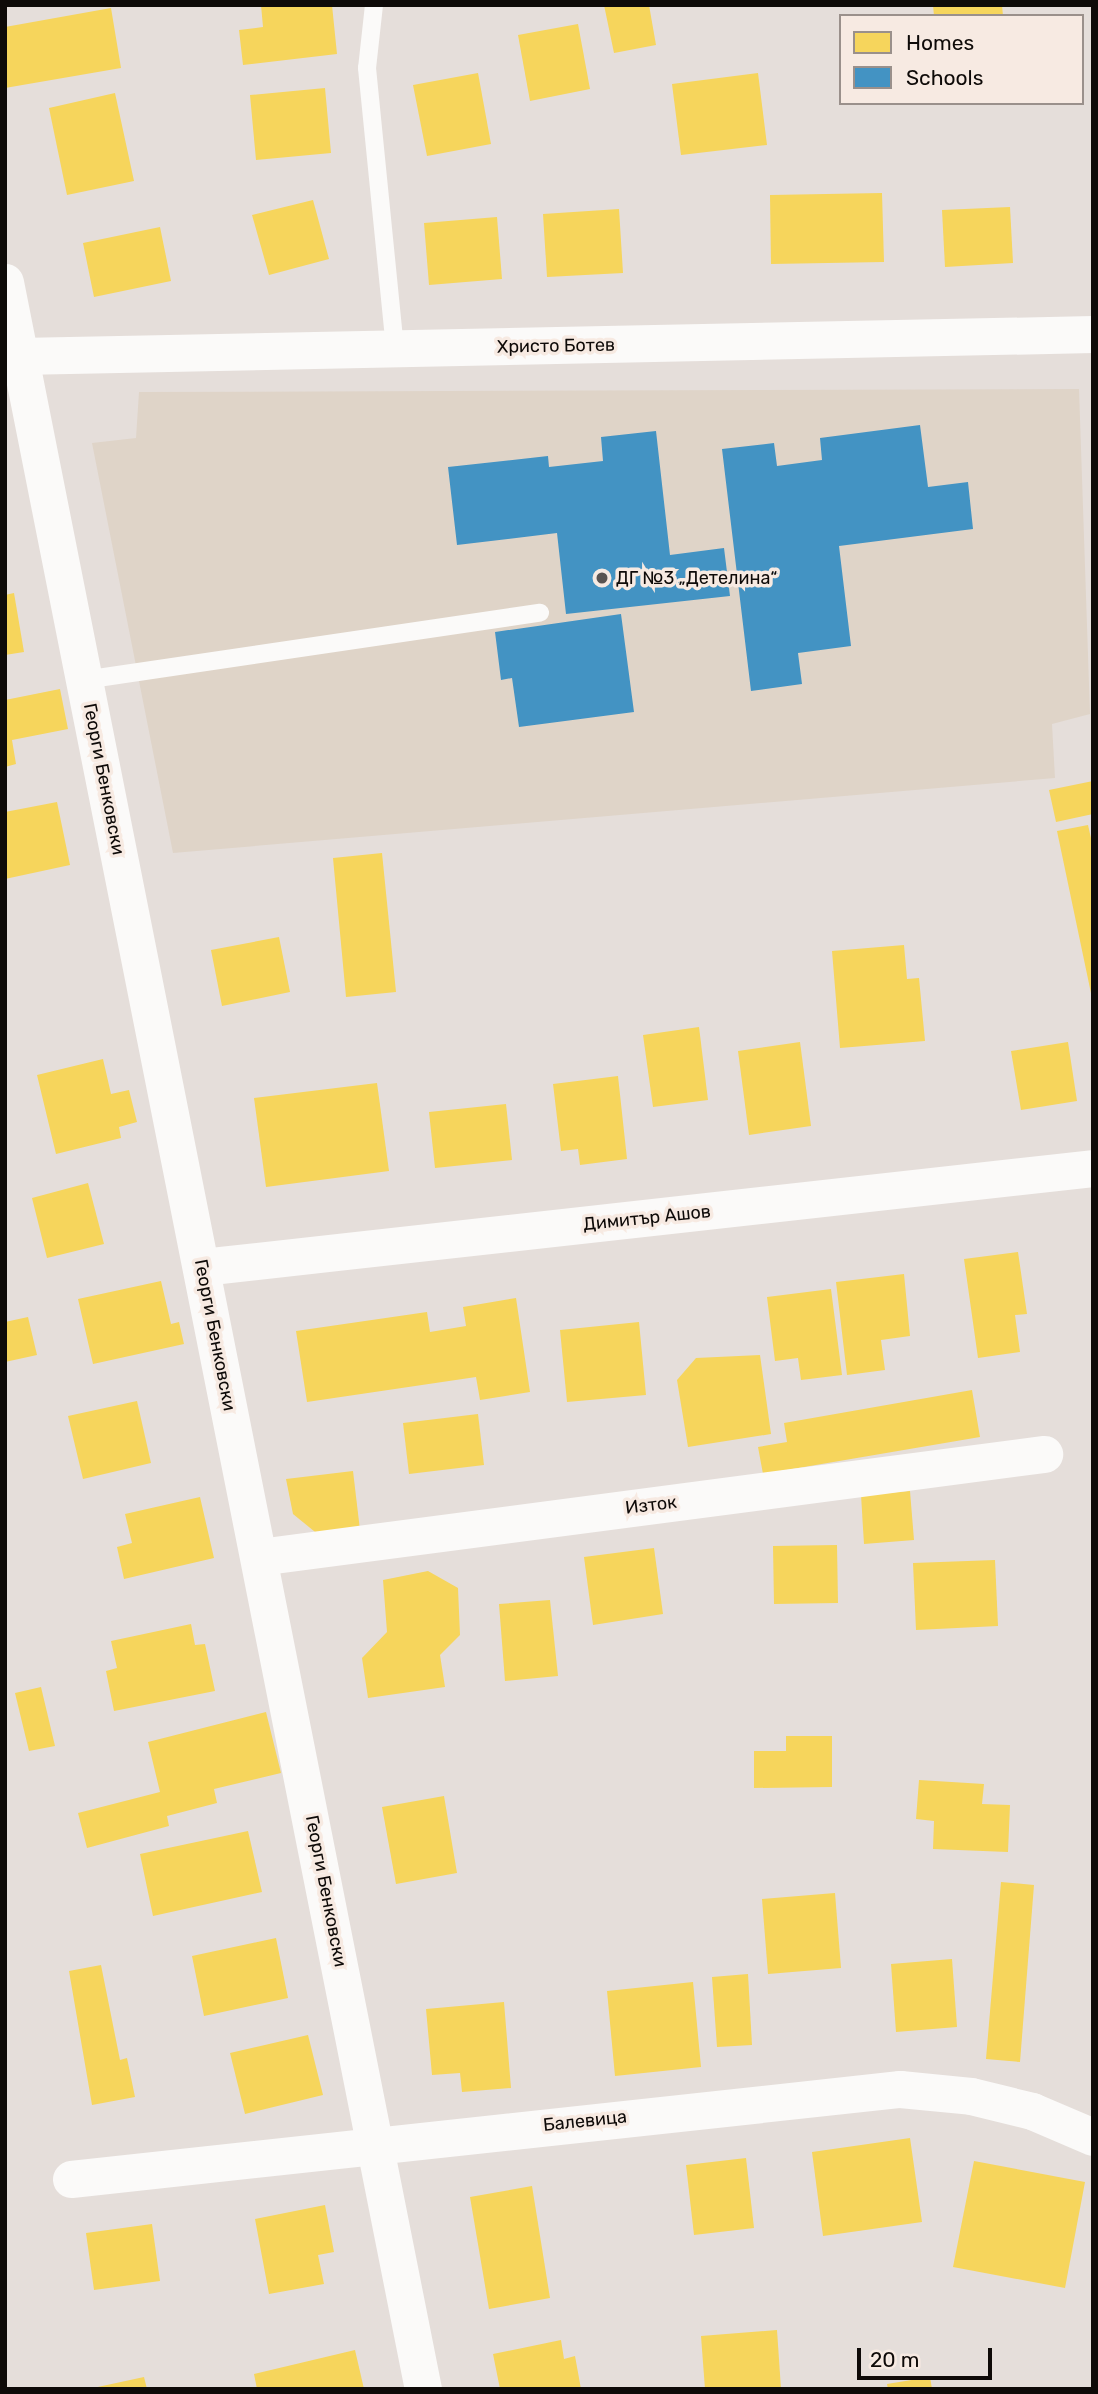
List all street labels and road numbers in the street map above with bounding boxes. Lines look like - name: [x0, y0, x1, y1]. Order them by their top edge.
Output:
- street label: Христо Ботев: [497, 334, 615, 358]
- street label: Георги Бенковски: [79, 701, 129, 857]
- street label: Димитър Ашов: [582, 1201, 712, 1235]
- street label: Георги Бенковски: [190, 1257, 240, 1413]
- street label: Изток: [624, 1491, 678, 1519]
- street label: Георги Бенковски: [301, 1813, 351, 1969]
- street label: Балевица: [542, 2106, 628, 2136]

